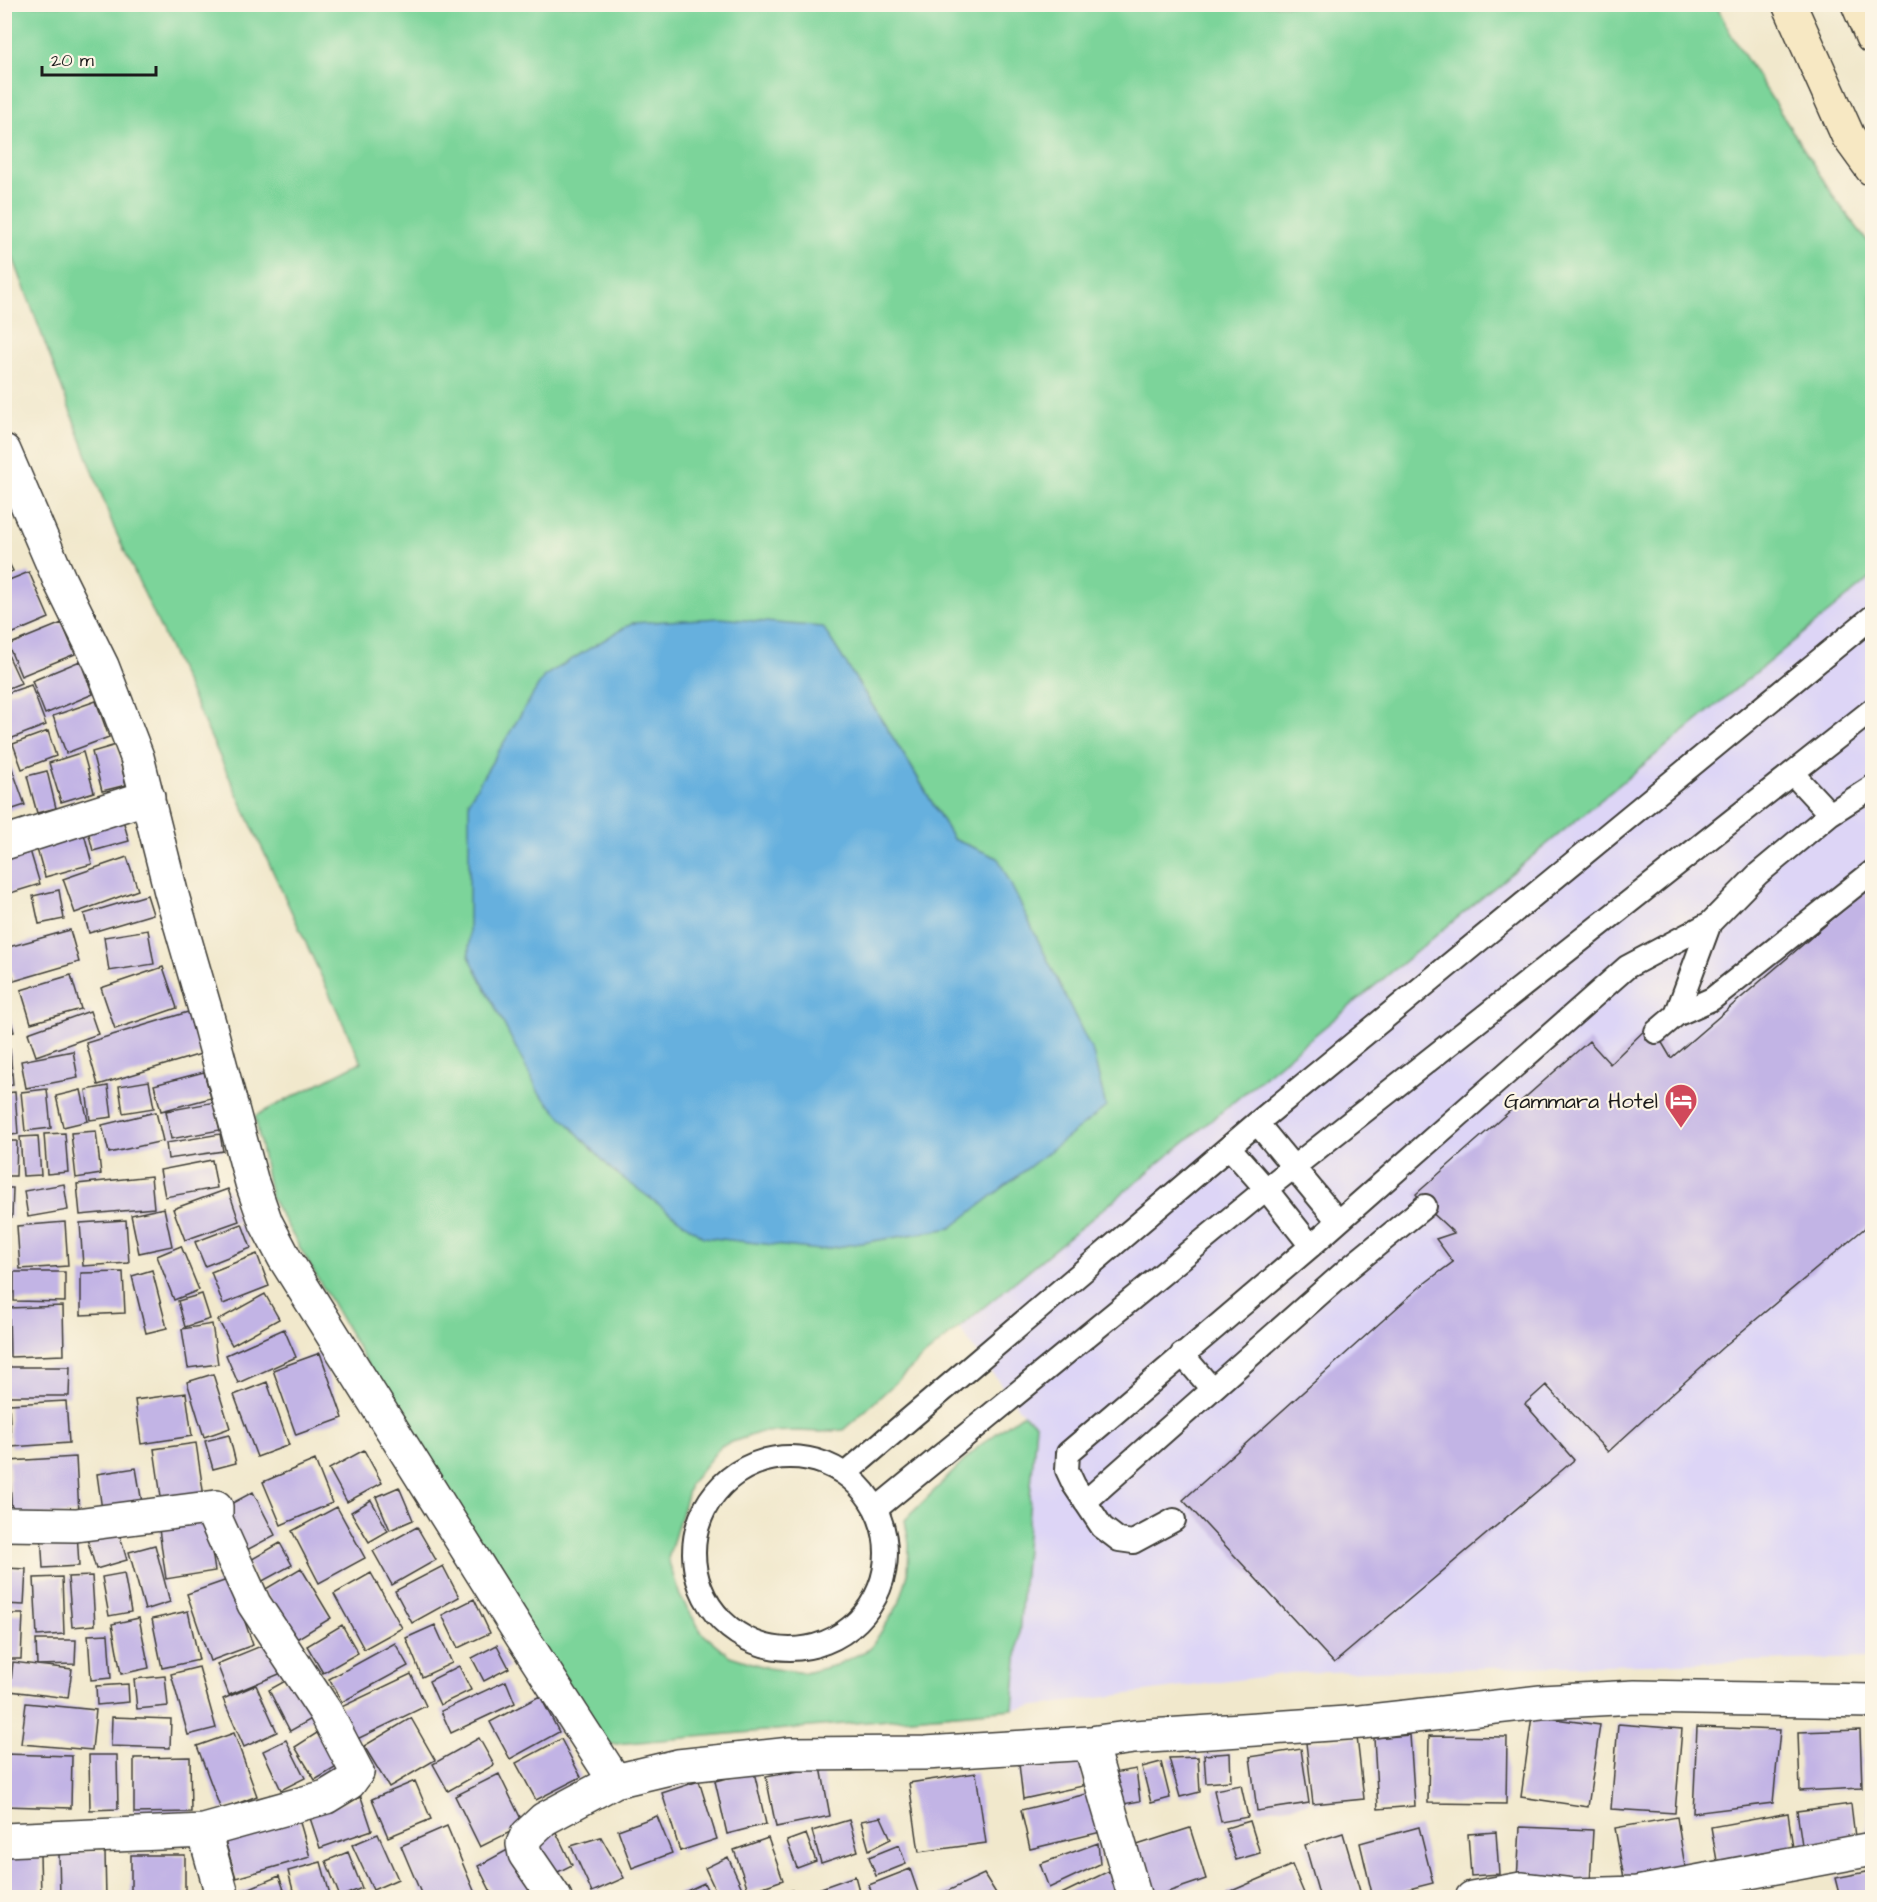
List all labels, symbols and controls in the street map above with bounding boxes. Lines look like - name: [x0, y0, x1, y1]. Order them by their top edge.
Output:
- scale bar: [42, 39, 156, 77]
- text: 20 m: [51, 48, 94, 73]
- hotel icon: Gammara Hotel: [1663, 1082, 1699, 1129]
- place label: Gammara Hotel: [1504, 1086, 1658, 1117]

